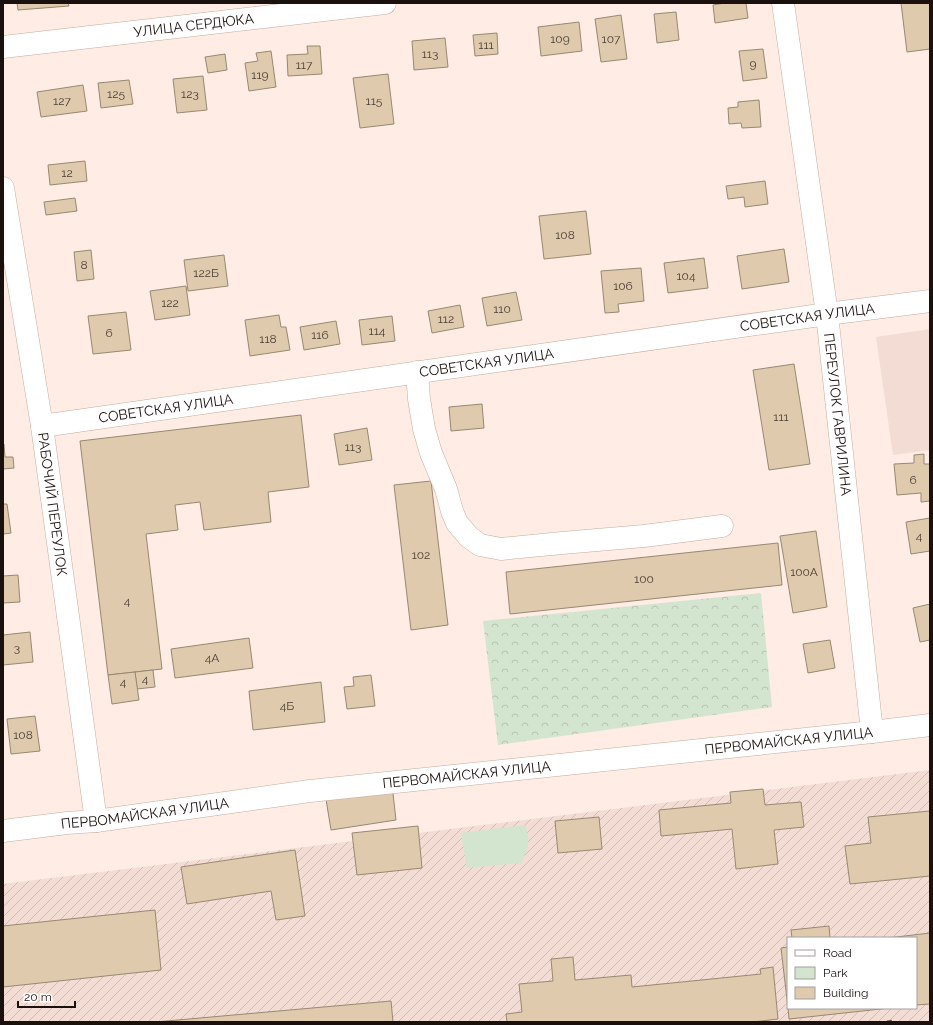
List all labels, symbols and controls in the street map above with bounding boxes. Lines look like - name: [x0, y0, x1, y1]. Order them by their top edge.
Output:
- street label: УЛИЦА СЕРДЮКА: [133, 10, 255, 40]
- house number: 109: [550, 32, 570, 46]
- house number: 107: [602, 32, 621, 46]
- house number: 111: [478, 38, 494, 52]
- house number: 113: [422, 47, 438, 61]
- house number: 9: [749, 57, 757, 71]
- house number: 117: [296, 58, 313, 72]
- house number: 119: [251, 68, 269, 82]
- house number: 125: [107, 87, 125, 101]
- house number: 123: [181, 87, 199, 101]
- house number: 127: [53, 94, 71, 108]
- house number: 115: [366, 94, 383, 108]
- house number: 12: [61, 166, 73, 180]
- house number: 108: [555, 228, 575, 242]
- house number: 8: [80, 258, 88, 272]
- house number: 122Б: [193, 266, 219, 280]
- house number: 104: [676, 269, 696, 283]
- house number: 106: [613, 279, 633, 293]
- house number: 122: [161, 296, 179, 310]
- street label: СОВЕТСКАЯ УЛИЦА: [739, 300, 876, 334]
- house number: 110: [493, 302, 511, 316]
- house number: 112: [438, 312, 454, 326]
- house number: 114: [369, 324, 386, 338]
- house number: 6: [105, 326, 113, 340]
- house number: 116: [311, 328, 329, 342]
- house number: 118: [259, 332, 277, 346]
- street label: ПЕРЕУЛОК ГАВРИЛИНА: [821, 332, 855, 497]
- street label: СОВЕТСКАЯ УЛИЦА: [418, 345, 555, 380]
- street label: СОВЕТСКАЯ УЛИЦА: [97, 391, 235, 426]
- house number: 111: [773, 410, 789, 424]
- street label: РАБОЧИЙ ПЕРЕУЛОК: [35, 431, 70, 577]
- house number: 113: [345, 440, 361, 454]
- house number: 6: [909, 473, 917, 487]
- house number: 4: [916, 529, 923, 543]
- house number: 102: [412, 548, 430, 562]
- house number: 100А: [790, 565, 818, 579]
- house number: 100: [634, 572, 654, 586]
- house number: 4: [124, 594, 131, 608]
- house number: 3: [14, 641, 20, 655]
- house number: 4А: [205, 651, 219, 665]
- house number: 4: [142, 672, 149, 686]
- house number: 4: [120, 675, 127, 689]
- house number: 4Б: [280, 699, 294, 713]
- street label: ПЕРВОМАЙСКАЯ УЛИЦА: [704, 724, 874, 758]
- house number: 108: [13, 728, 33, 742]
- street label: ПЕРВОМАЙСКАЯ УЛИЦА: [382, 758, 552, 791]
- street label: ПЕРВОМАЙСКАЯ УЛИЦА: [60, 794, 230, 832]
- legend: [787, 937, 917, 1009]
- text: Road: [823, 946, 852, 960]
- text: Park: [823, 966, 848, 980]
- scale bar: [18, 983, 75, 1009]
- text: Building: [823, 986, 869, 1000]
- text: 20 m: [24, 990, 52, 1004]

